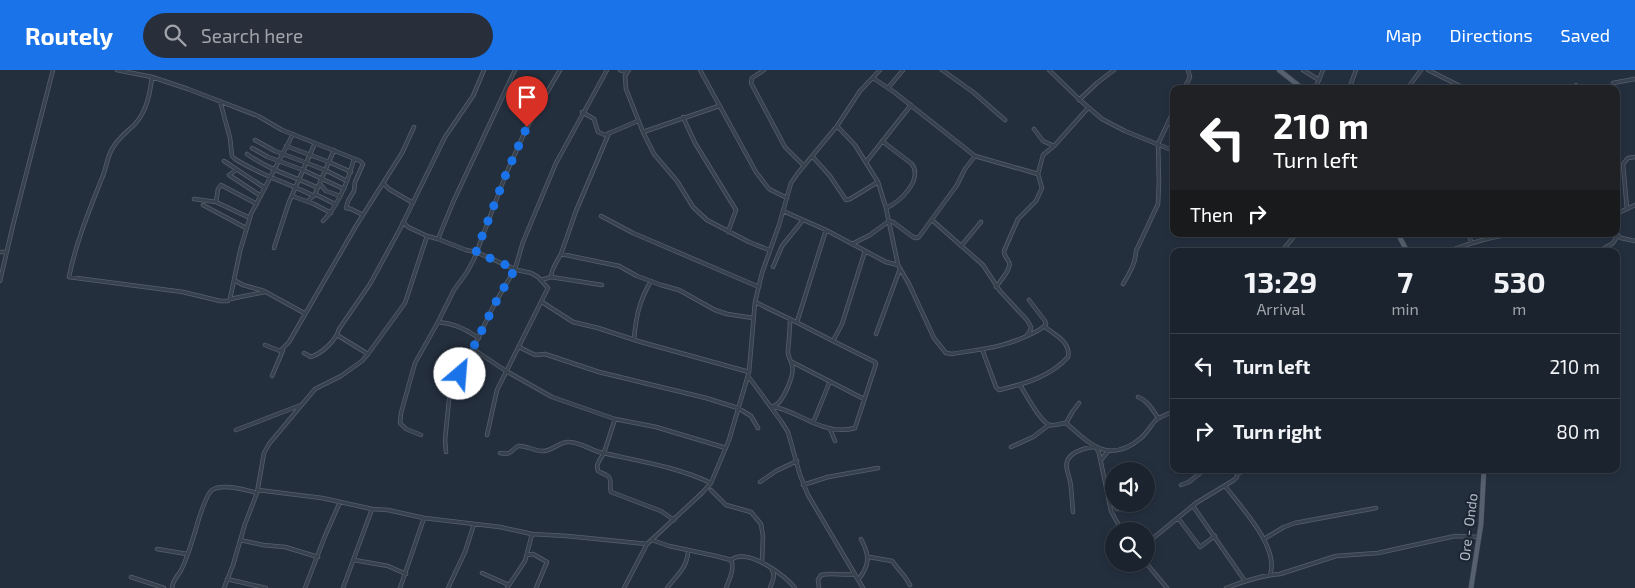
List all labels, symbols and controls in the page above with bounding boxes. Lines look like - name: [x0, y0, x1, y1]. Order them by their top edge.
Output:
- search box: [143, 13, 493, 58]
- text: Routely: [25, 21, 113, 50]
- icon: search: [161, 21, 189, 49]
- text: Search here: [201, 24, 303, 47]
- text: Map: [1385, 24, 1422, 46]
- text: Directions: [1450, 24, 1533, 46]
- text: Saved: [1561, 24, 1610, 46]
- pin: [506, 76, 548, 127]
- icon: arrive: [513, 83, 541, 111]
- text: 210 m: [1273, 104, 1369, 146]
- icon: left: [1190, 105, 1255, 170]
- text: Turn left: [1273, 146, 1358, 172]
- icon: right: [1243, 200, 1271, 228]
- text: Then: [1190, 203, 1233, 226]
- text: 13:29: [1244, 263, 1317, 299]
- text: 7: [1397, 263, 1413, 299]
- text: 530: [1493, 263, 1546, 299]
- text: Arrival: [1256, 299, 1305, 318]
- text: min: [1392, 299, 1419, 318]
- text: m: [1512, 299, 1526, 318]
- position arrow: [433, 347, 485, 399]
- icon: left: [1190, 352, 1218, 380]
- text: Turn left: [1233, 355, 1310, 378]
- text: 210 m: [1549, 355, 1600, 378]
- icon: right: [1190, 417, 1218, 445]
- text: Turn right: [1233, 420, 1321, 443]
- text: 80 m: [1556, 420, 1600, 443]
- map controls: [1105, 462, 1155, 572]
- button: sound: [1105, 462, 1155, 512]
- street label: Ore - Ondo: [1455, 492, 1481, 562]
- button: search: [1105, 522, 1155, 572]

